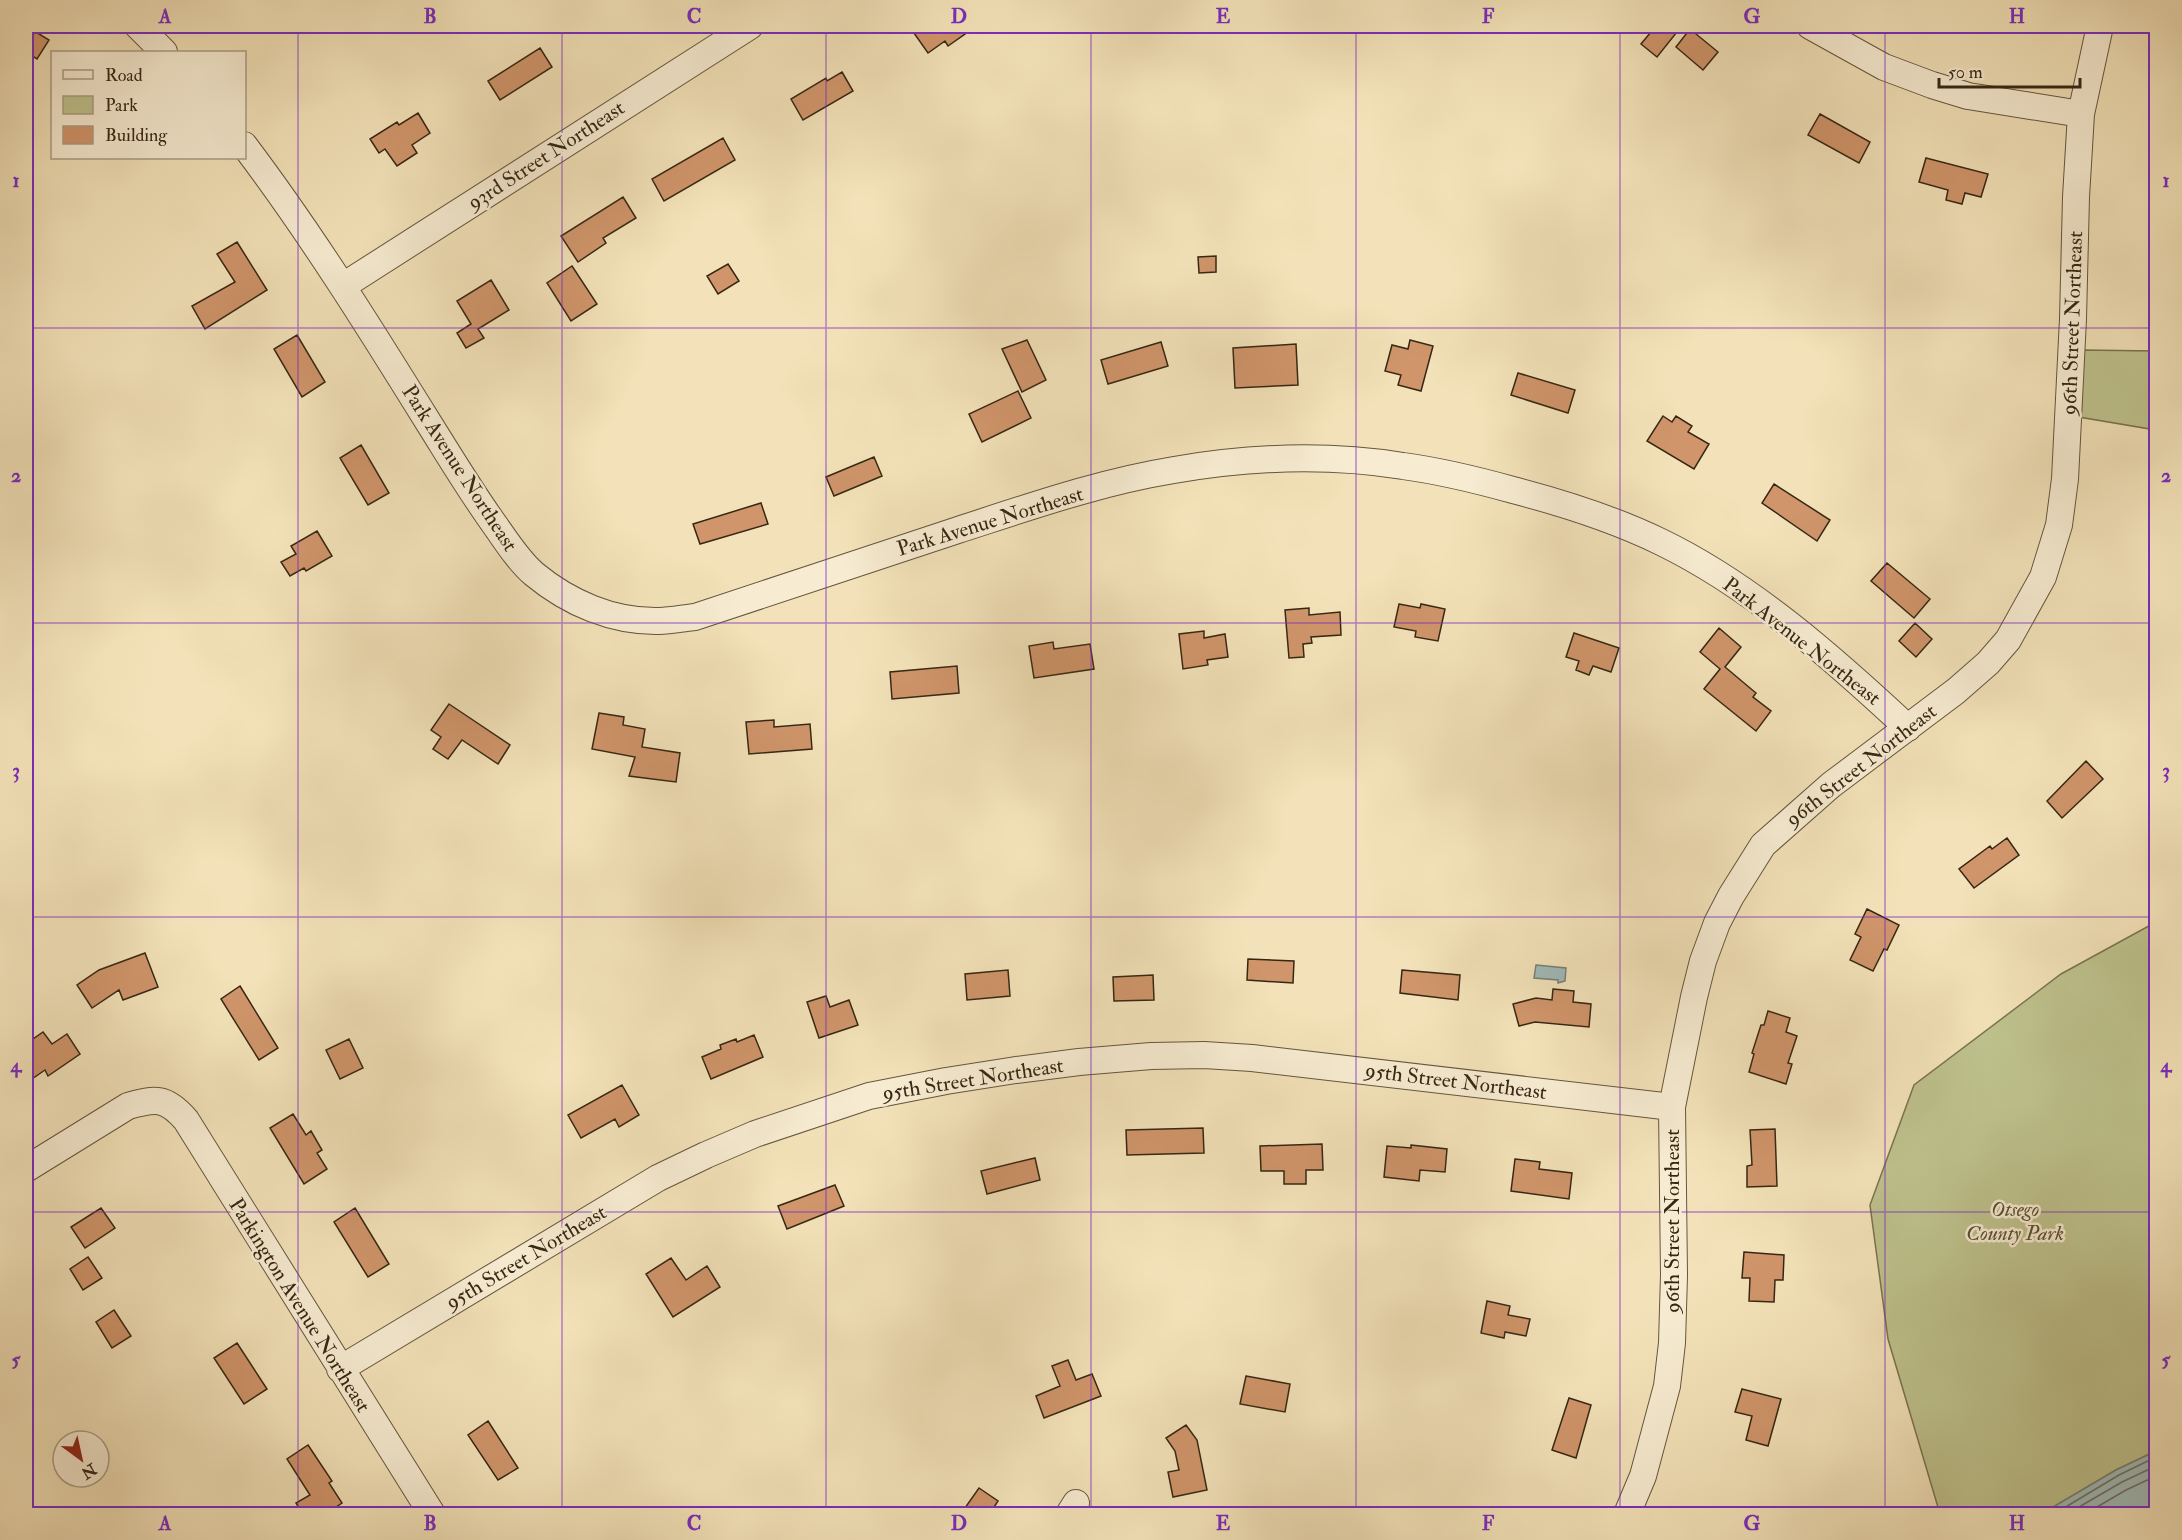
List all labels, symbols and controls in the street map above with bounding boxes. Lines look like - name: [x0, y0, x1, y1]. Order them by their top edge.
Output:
- text: A: [158, 4, 172, 29]
- text: B: [423, 4, 437, 29]
- text: C: [687, 4, 701, 29]
- text: D: [951, 4, 967, 29]
- text: E: [1216, 4, 1231, 29]
- text: F: [1482, 4, 1495, 29]
- text: G: [1744, 4, 1761, 29]
- text: H: [2009, 4, 2025, 29]
- legend: [51, 51, 246, 159]
- scale bar: [1939, 51, 2080, 89]
- text: 50 m: [1948, 61, 1983, 84]
- text: Road: [105, 64, 143, 87]
- text: Park: [105, 94, 138, 117]
- street label: 93rd Street Northeast: [461, 94, 630, 217]
- text: Building: [105, 124, 168, 147]
- text: 1: [12, 168, 20, 193]
- text: 1: [2162, 168, 2170, 193]
- street label: 96th Street Northeast: [2056, 230, 2089, 417]
- street label: Park Avenue Northeast: [396, 380, 524, 557]
- text: 2: [11, 463, 21, 488]
- text: 2: [2161, 463, 2171, 488]
- street label: Park Avenue Northeast: [894, 480, 1087, 563]
- street label: Park Avenue Northeast: [1717, 571, 1886, 712]
- street label: 96th Street Northeast: [1779, 698, 1942, 834]
- text: 3: [12, 758, 20, 783]
- text: 3: [2162, 758, 2170, 783]
- street label: 95th Street Northeast: [879, 1052, 1066, 1107]
- text: 4: [10, 1053, 23, 1078]
- text: 4: [2160, 1053, 2173, 1078]
- street label: 95th Street Northeast: [1362, 1057, 1548, 1106]
- street label: 96th Street Northeast: [1659, 1129, 1686, 1315]
- street label: Parkington Avenue Northeast: [222, 1193, 377, 1418]
- park label: Otsego County Park: [1966, 1196, 2064, 1247]
- street label: 95th Street Northeast: [439, 1199, 612, 1317]
- text: 5: [12, 1347, 22, 1372]
- text: 5: [2162, 1347, 2172, 1372]
- north arrow: [51, 1429, 111, 1489]
- text: N: [77, 1458, 101, 1483]
- text: A: [158, 1511, 172, 1536]
- text: B: [423, 1511, 437, 1536]
- text: C: [687, 1511, 701, 1536]
- text: D: [951, 1511, 967, 1536]
- text: E: [1216, 1511, 1231, 1536]
- text: F: [1482, 1511, 1495, 1536]
- text: G: [1744, 1511, 1761, 1536]
- text: H: [2009, 1511, 2025, 1536]

